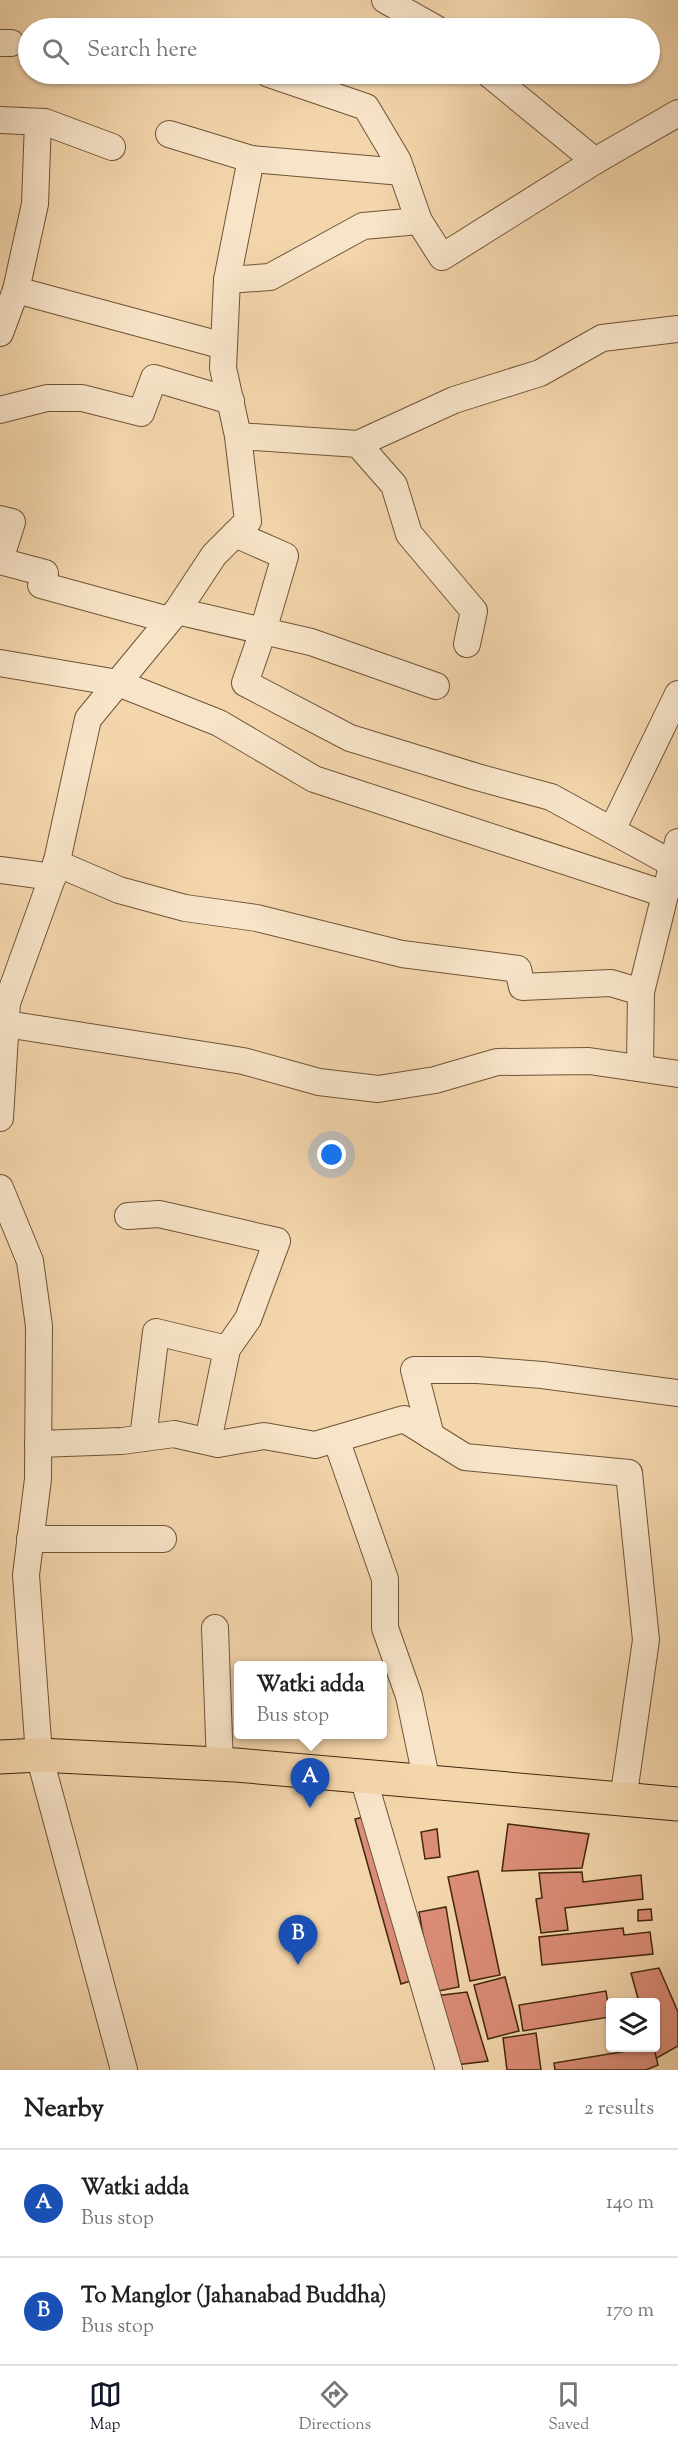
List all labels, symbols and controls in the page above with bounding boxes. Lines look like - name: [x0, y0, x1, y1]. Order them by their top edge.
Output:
- search box: [18, 18, 660, 84]
- icon: search: [39, 35, 72, 68]
- text: Search here: [87, 35, 197, 67]
- your location: [317, 1140, 346, 1169]
- popup: [234, 1661, 387, 1739]
- text: Watki adda: [256, 1670, 365, 1702]
- text: Bus stop: [256, 1702, 329, 1731]
- pin: A: [290, 1758, 330, 1808]
- pin: B: [278, 1916, 318, 1965]
- map controls: [606, 1998, 660, 2052]
- button: layers: [606, 1998, 660, 2052]
- text: Nearby: [24, 2091, 104, 2128]
- text: 2 results: [584, 2095, 654, 2124]
- text: Watki adda: [81, 2173, 189, 2205]
- text: A: [35, 2189, 52, 2218]
- text: 140 m: [606, 2189, 654, 2218]
- text: Bus stop: [81, 2205, 154, 2234]
- text: To Manglor (Jahanabad Buddha): [81, 2281, 386, 2313]
- text: B: [37, 2297, 50, 2326]
- text: 170 m: [606, 2297, 654, 2326]
- text: Bus stop: [81, 2313, 154, 2342]
- tab: Map: [89, 2378, 122, 2437]
- tab: Directions: [299, 2378, 371, 2437]
- tab: Saved: [548, 2378, 589, 2437]

